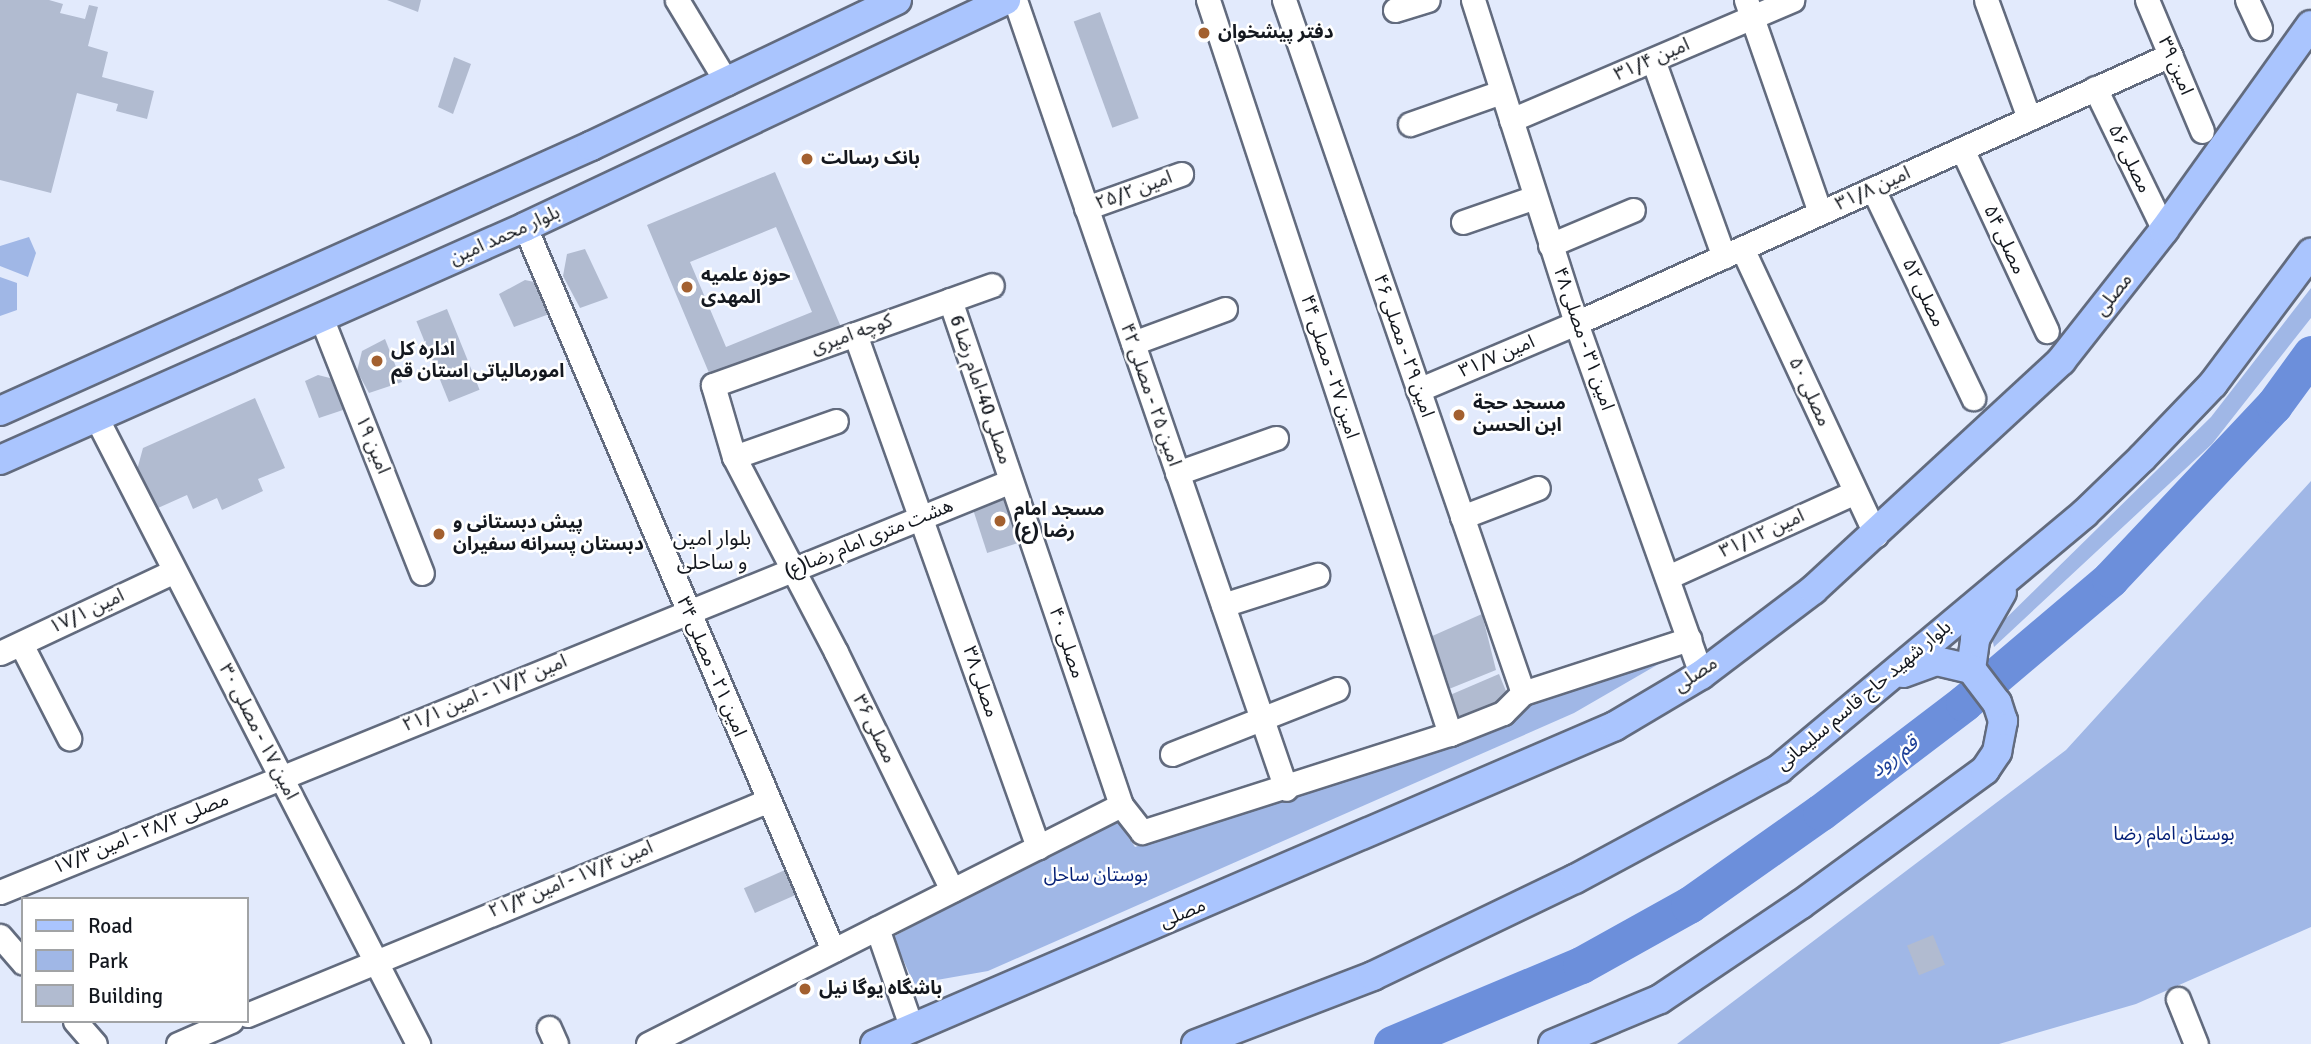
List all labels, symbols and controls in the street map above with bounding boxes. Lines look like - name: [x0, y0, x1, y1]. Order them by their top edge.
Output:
- place label: دفتر پیشخوان: [1218, 22, 1334, 44]
- marker: دفتر پیشخوان: [1196, 25, 1212, 41]
- street label: امین ۳۹: [2153, 33, 2197, 99]
- street label: امین ۳۱/۴: [1611, 34, 1693, 86]
- street label: مصلی ۵۶: [2103, 121, 2155, 197]
- place label: بانک رسالت: [821, 148, 920, 170]
- marker: بانک رسالت: [799, 151, 815, 167]
- street label: امین ۳۱/۸: [1832, 162, 1914, 216]
- street label: امین ۲۵/۲: [1092, 167, 1176, 215]
- street label: بلوار محمد امین: [446, 202, 564, 270]
- street label: مصلی ۵۴: [1978, 202, 2030, 278]
- street label: مصلی ۵۲: [1897, 255, 1949, 331]
- street label: امین ۳۱ - مصلی ۴۸: [1548, 264, 1618, 414]
- place label: حوزه علمیه المهدی: [701, 265, 790, 309]
- street label: مصلی: [2090, 269, 2138, 321]
- street label: امین ۲۹ - مصلی ۴۶: [1368, 271, 1438, 421]
- marker: حوزه علمیه المهدی: [679, 279, 695, 295]
- street label: امین ۲۷ - مصلی ۴۴: [1295, 292, 1363, 442]
- street label: کوچه امیری: [808, 310, 896, 360]
- street label: مصلی 40-امام رضا 6: [944, 313, 1016, 467]
- street label: امین ۲۵ - مصلی ۴۲: [1115, 320, 1185, 470]
- street label: امین ۳۱/۷: [1456, 331, 1538, 383]
- place label: اداره کل امورمالیاتی استان قم: [391, 339, 564, 383]
- marker: اداره کل امورمالیاتی استان قم: [369, 353, 385, 369]
- street label: مصلی ۵۰: [1783, 354, 1835, 430]
- place label: مسجد حجة ابن الحسن: [1473, 393, 1566, 437]
- marker: مسجد حجة ابن الحسن: [1451, 407, 1467, 423]
- street label: امین ۱۹: [350, 412, 394, 478]
- street label: هشت متری امام رضا(ع): [781, 495, 957, 583]
- place label: مسجد امام رضا (ع): [1014, 499, 1105, 543]
- street label: امین ۳۱/۱۲: [1716, 505, 1808, 563]
- place label: پیش دبستانی و دبستان پسرانه سفیران: [453, 512, 644, 556]
- marker: مسجد امام رضا (ع): [992, 513, 1008, 529]
- district label: بلوار امین و ساحلی: [673, 525, 751, 575]
- marker: پیش دبستانی و دبستان پسرانه سفیران: [431, 526, 447, 542]
- street label: امین ۱۷/۱: [46, 585, 128, 639]
- street label: امین ۲۱ - مصلی ۳۴: [671, 594, 751, 740]
- street label: مصلی ۴۰: [1043, 604, 1089, 682]
- street label: بلوار شهید حاج قاسم سلیمانی: [1772, 616, 1956, 776]
- street label: مصلی ۳۸: [957, 643, 1003, 721]
- street label: امین ۱۷/۲ - امین ۲۱/۱: [399, 651, 571, 737]
- street label: مصلی: [1670, 652, 1722, 698]
- street label: امین ۱۷ - مصلی ۳۰: [214, 660, 302, 804]
- street label: مصلی ۳۶: [848, 691, 900, 767]
- water label: قم رود: [1865, 730, 1923, 782]
- street label: مصلی ۲۸/۲ - امین ۱۷/۳: [50, 788, 232, 880]
- park label: بوستان امام رضا: [2113, 824, 2235, 846]
- street label: امین ۱۷/۴ - امین ۲۱/۳: [485, 837, 657, 923]
- park label: بوستان ساحل: [1044, 865, 1148, 887]
- street label: مصلی: [1157, 894, 1209, 934]
- legend: [21, 897, 248, 1023]
- text: Road: [88, 913, 133, 939]
- text: Park: [88, 948, 128, 974]
- place label: باشگاه یوگا نیل: [819, 978, 942, 1000]
- marker: باشگاه یوگا نیل: [797, 981, 813, 997]
- text: Building: [88, 983, 163, 1009]

